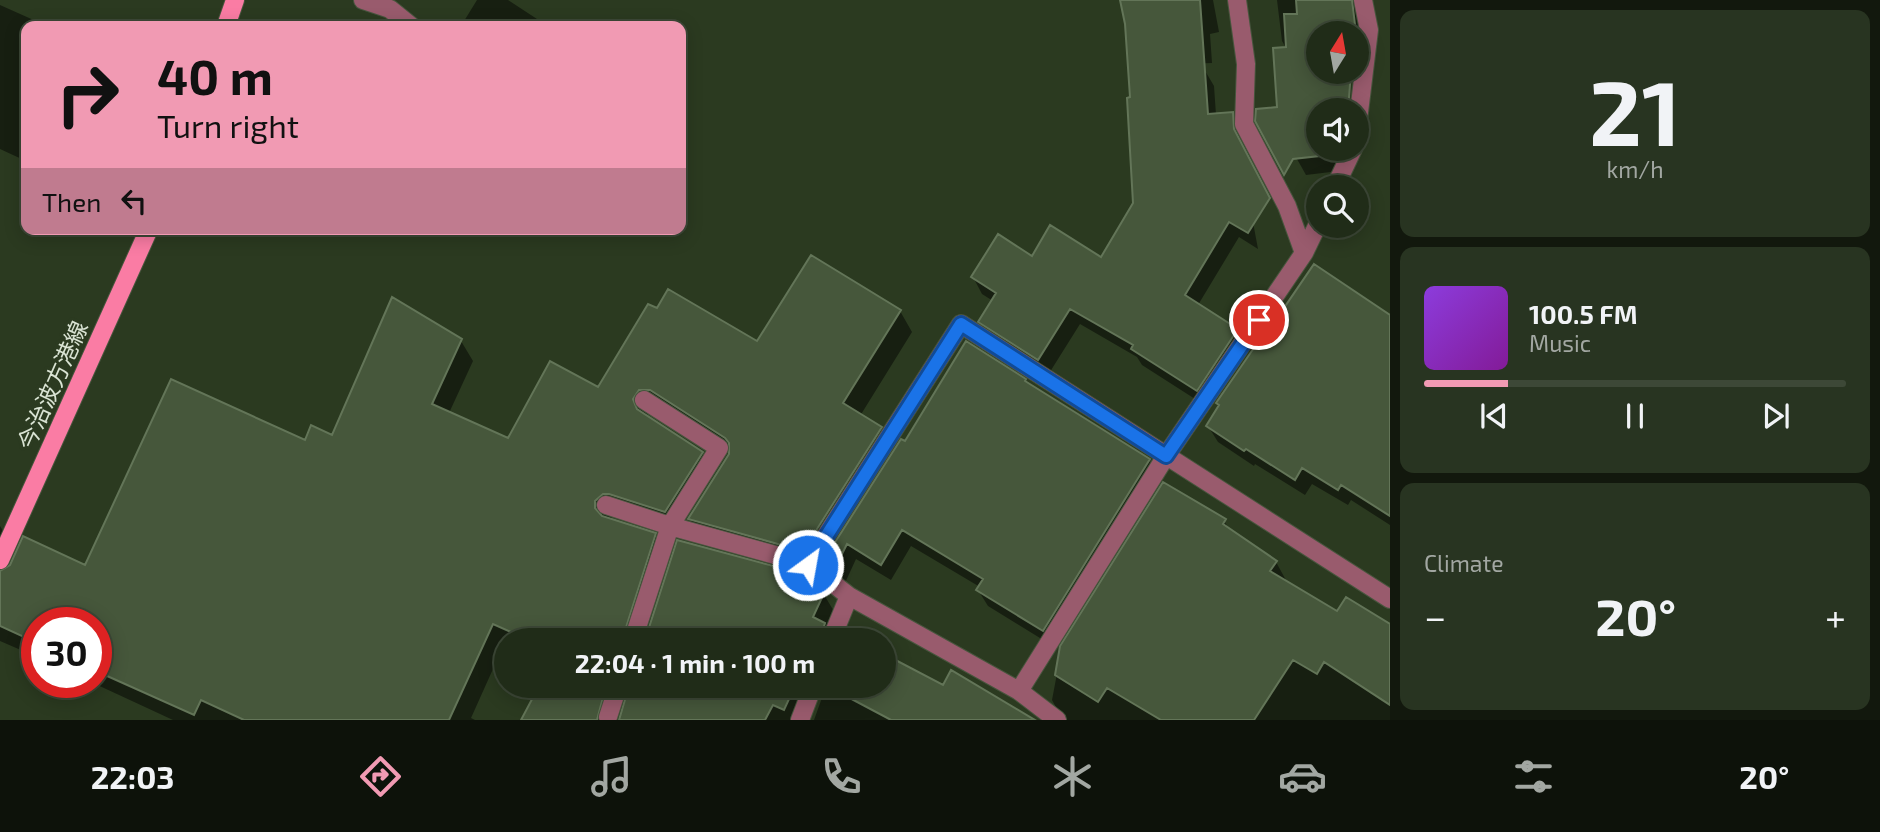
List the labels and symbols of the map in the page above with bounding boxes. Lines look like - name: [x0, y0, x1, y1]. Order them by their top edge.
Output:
- north arrow: [1306, 21, 1368, 84]
- pin: [1229, 290, 1289, 350]
- street label: 今治波方港線: [11, 316, 93, 454]
- position arrow: [771, 528, 845, 602]
- speed limit sign: 30: [21, 607, 112, 698]

